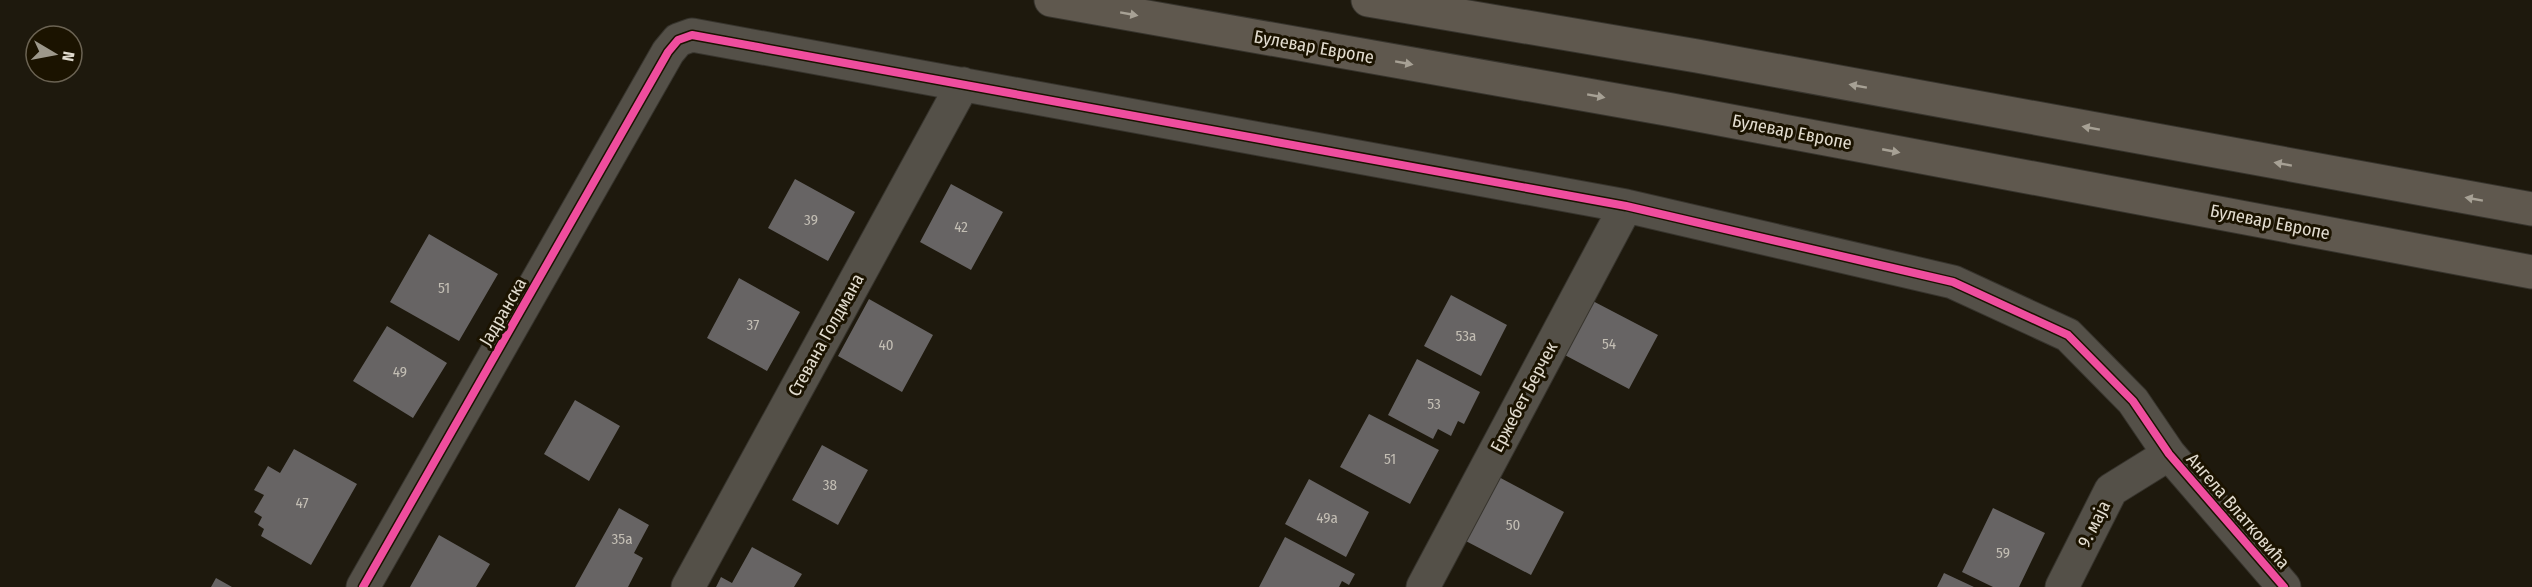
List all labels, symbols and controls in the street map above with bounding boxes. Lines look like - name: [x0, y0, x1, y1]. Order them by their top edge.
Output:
- one-way arrow: [1120, 10, 1139, 19]
- north arrow: [24, 24, 84, 84]
- street label: Булевар Европе: [1252, 26, 1376, 68]
- text: N: [58, 50, 78, 63]
- one-way arrow: [1394, 59, 1413, 68]
- one-way arrow: [1848, 81, 1867, 90]
- one-way arrow: [1586, 92, 1605, 101]
- street label: Булевар Европе: [1730, 110, 1854, 154]
- one-way arrow: [2081, 124, 2100, 133]
- one-way arrow: [1881, 147, 1900, 156]
- one-way arrow: [2273, 159, 2292, 168]
- one-way arrow: [2465, 194, 2484, 203]
- street label: Булевар Европе: [2208, 200, 2332, 244]
- house number: 39: [804, 211, 818, 229]
- house number: 42: [954, 218, 968, 236]
- street label: Стевана Голдмана: [783, 270, 869, 400]
- street label: Јадранска: [475, 274, 531, 350]
- house number: 51: [438, 279, 450, 297]
- house number: 37: [747, 316, 759, 334]
- house number: 53a: [1456, 327, 1476, 345]
- house number: 54: [1602, 335, 1616, 353]
- house number: 40: [878, 336, 894, 354]
- street label: Ержебет Берчек: [1486, 338, 1563, 456]
- house number: 49: [393, 363, 407, 381]
- house number: 53: [1427, 395, 1441, 413]
- street label: Ангела Влатковића: [2182, 449, 2294, 574]
- house number: 51: [1384, 450, 1396, 468]
- house number: 38: [823, 476, 837, 494]
- house number: 47: [295, 494, 309, 512]
- street label: 9. маја: [2073, 497, 2115, 551]
- house number: 49a: [1316, 509, 1338, 527]
- house number: 50: [1506, 516, 1520, 534]
- house number: 35a: [611, 530, 633, 548]
- house number: 59: [1996, 544, 2010, 562]

